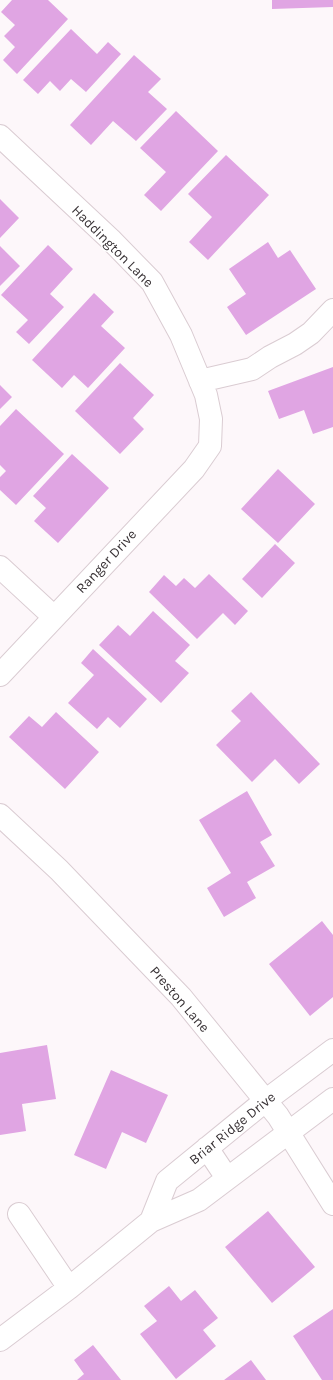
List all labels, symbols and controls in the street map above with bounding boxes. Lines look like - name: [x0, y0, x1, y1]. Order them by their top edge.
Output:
- street label: Haddington Lane: [68, 202, 157, 291]
- street label: Ranger Drive: [73, 526, 140, 597]
- street label: Preston Lane: [146, 963, 213, 1036]
- street label: Briar Ridge Drive: [186, 1088, 279, 1168]

